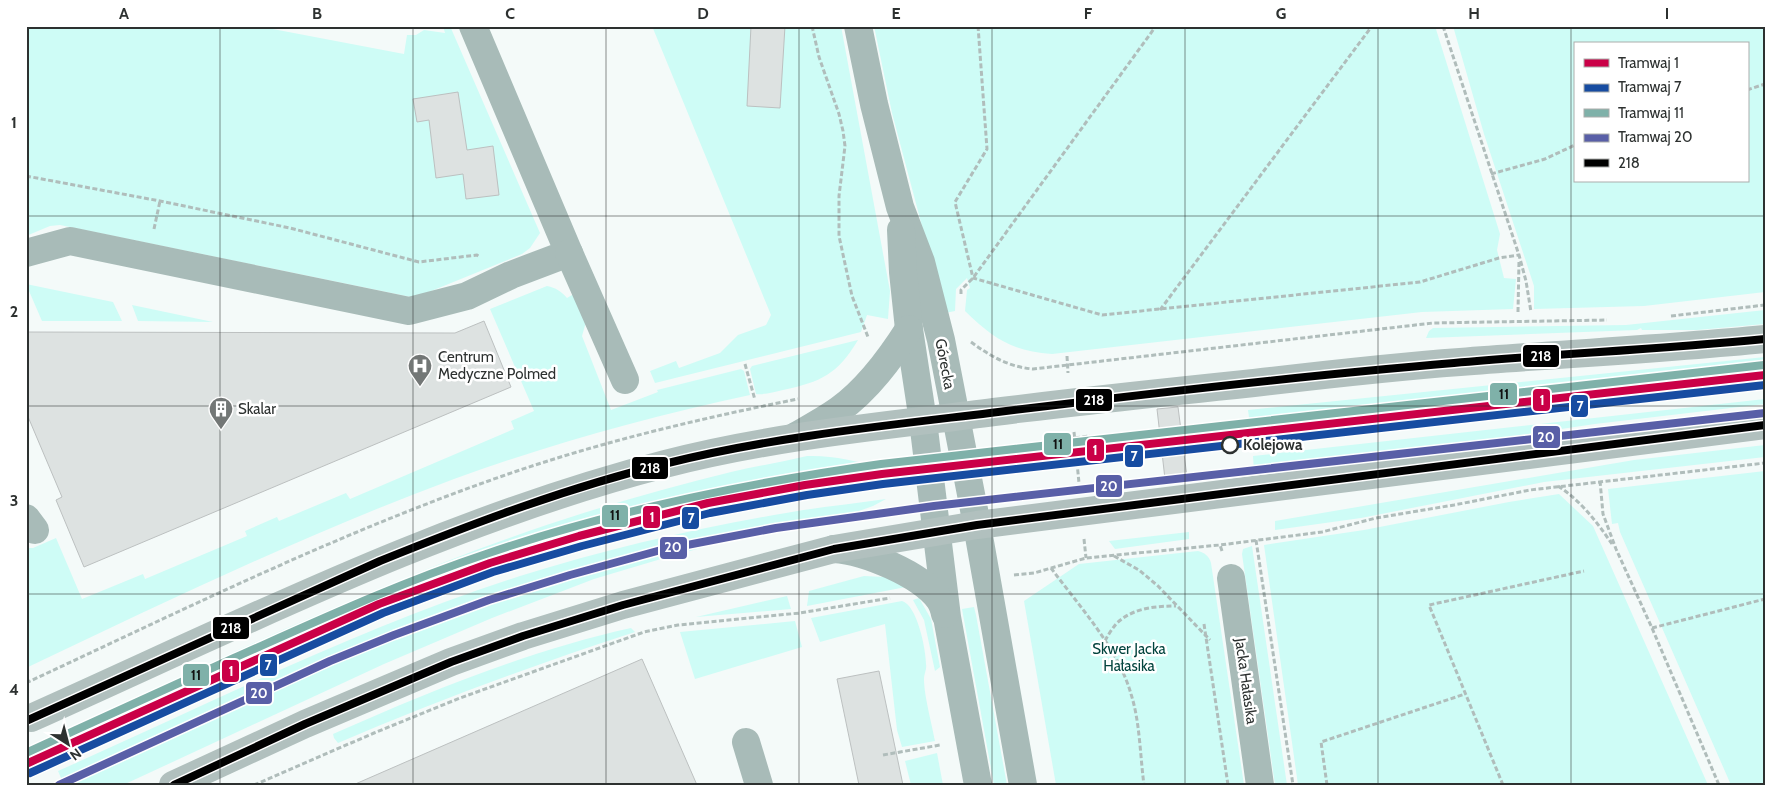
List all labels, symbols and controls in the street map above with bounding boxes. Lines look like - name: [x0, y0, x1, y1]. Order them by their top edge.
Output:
- text: A: [119, 4, 129, 23]
- text: B: [312, 4, 322, 23]
- text: C: [505, 4, 515, 23]
- text: D: [697, 4, 709, 23]
- text: E: [891, 4, 901, 23]
- text: F: [1084, 4, 1093, 23]
- text: G: [1276, 4, 1286, 23]
- text: H: [1468, 4, 1480, 23]
- text: I: [1665, 4, 1669, 23]
- legend: [1574, 42, 1748, 182]
- text: Tramwaj 1: [1618, 54, 1679, 72]
- text: Tramwaj 7: [1618, 78, 1682, 96]
- text: Tramwaj 11: [1618, 104, 1684, 122]
- text: 1: [11, 113, 17, 132]
- text: Tramwaj 20: [1618, 128, 1692, 146]
- text: 218: [1618, 154, 1640, 172]
- text: 2: [10, 302, 18, 321]
- street label: Górecka: [931, 337, 959, 392]
- line badge: 218: [1522, 344, 1560, 368]
- text: 218: [1530, 347, 1552, 365]
- place label: Centrum Medyczne Polmed: [438, 348, 556, 383]
- hospital icon: Centrum Medyczne Polmed: [407, 353, 433, 387]
- line badge: 11: [1489, 382, 1518, 406]
- text: 11: [1499, 385, 1509, 403]
- line badge: 218: [1075, 388, 1113, 412]
- line badge: 1: [1532, 388, 1551, 412]
- text: 218: [1083, 391, 1105, 409]
- text: 1: [1539, 391, 1545, 409]
- line badge: 7: [1570, 394, 1589, 418]
- building icon: Skalar: [208, 396, 234, 430]
- text: 7: [1576, 397, 1584, 415]
- place label: Skalar: [238, 400, 276, 418]
- line badge: 20: [1532, 425, 1561, 449]
- text: 20: [1537, 428, 1555, 446]
- line badge: 11: [1043, 432, 1072, 456]
- text: 11: [1053, 435, 1063, 453]
- marker: Kolejowa: [1221, 436, 1239, 454]
- place label: Kolejowa: [1243, 436, 1303, 454]
- line badge: 1: [1086, 438, 1105, 462]
- text: 1: [1092, 441, 1098, 459]
- line badge: 7: [1124, 444, 1144, 468]
- text: 7: [1130, 447, 1138, 465]
- line badge: 218: [631, 456, 669, 480]
- text: 218: [639, 459, 661, 477]
- line badge: 20: [1095, 474, 1123, 498]
- text: 20: [1100, 477, 1118, 495]
- text: 3: [10, 491, 18, 510]
- line badge: 11: [601, 504, 629, 528]
- line badge: 1: [642, 505, 661, 529]
- text: 11: [610, 506, 620, 524]
- line badge: 7: [681, 506, 700, 530]
- text: 1: [649, 508, 655, 526]
- text: 7: [687, 509, 695, 527]
- line badge: 20: [659, 536, 688, 560]
- text: 20: [664, 538, 682, 556]
- line badge: 218: [212, 616, 250, 640]
- text: 218: [220, 619, 242, 637]
- street label: Jacka Hałasika: [1231, 636, 1261, 726]
- park label: Skwer Jacka Hałasika: [1092, 640, 1167, 675]
- line badge: 7: [259, 653, 278, 677]
- text: 7: [264, 656, 272, 674]
- line badge: 1: [221, 659, 240, 683]
- text: 1: [228, 662, 234, 680]
- line badge: 11: [182, 663, 210, 687]
- text: 11: [191, 666, 201, 684]
- text: 4: [9, 680, 19, 699]
- line badge: 20: [245, 681, 273, 705]
- text: 20: [250, 684, 268, 702]
- north arrow: [42, 718, 92, 768]
- text: N: [66, 744, 85, 765]

